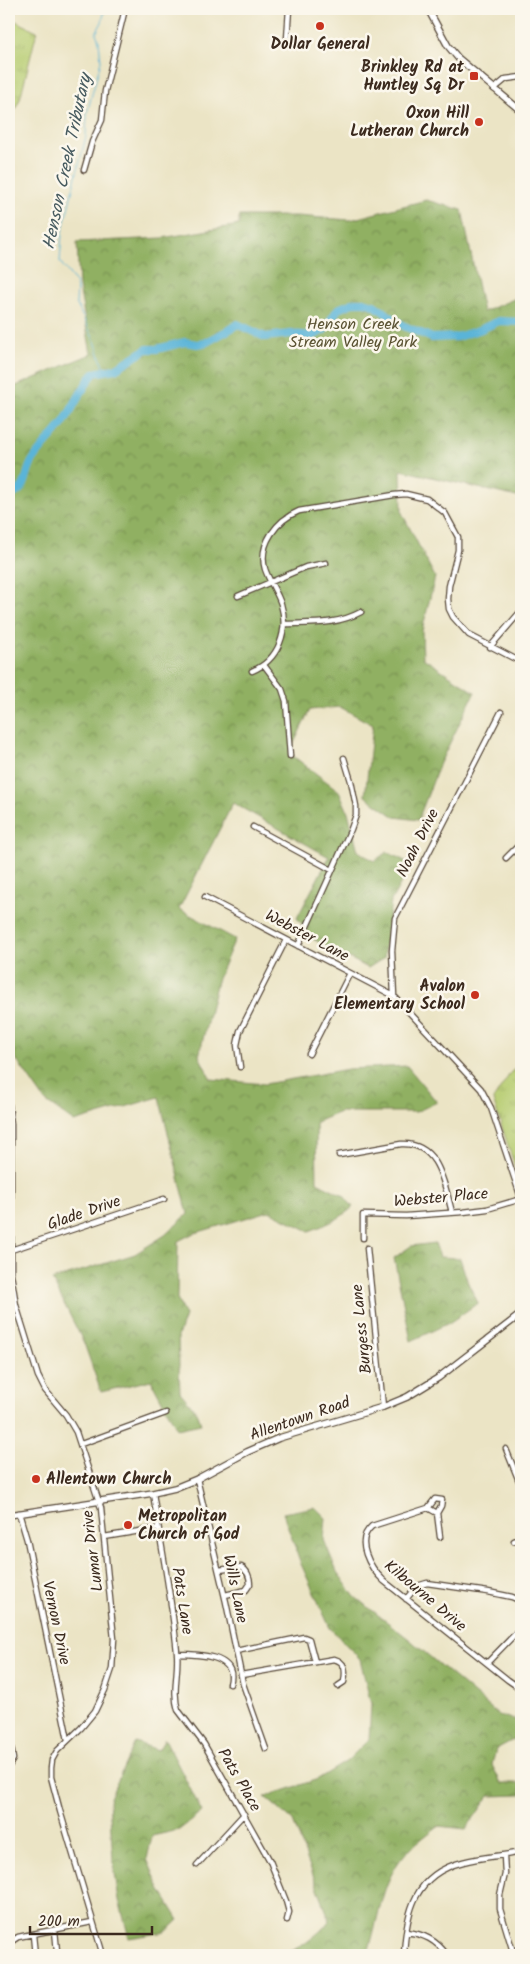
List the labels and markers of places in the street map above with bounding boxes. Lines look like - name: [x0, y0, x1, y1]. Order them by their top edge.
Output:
- marker: Dollar General: [314, 20, 326, 32]
- place label: Dollar General: [271, 32, 370, 57]
- place label: Brinkley Rd at Huntley Sq Dr: [361, 55, 465, 98]
- marker: Brinkley Rd at Huntley Sq Dr: [468, 70, 480, 82]
- place label: Oxon Hill Lutheran Church: [350, 101, 470, 144]
- marker: Oxon Hill Lutheran Church: [473, 116, 485, 128]
- place label: Avalon Elementary School: [334, 974, 466, 1017]
- marker: Avalon Elementary School: [469, 989, 481, 1001]
- place label: Allentown Church: [46, 1467, 171, 1492]
- marker: Allentown Church: [30, 1473, 42, 1485]
- place label: Metropolitan Church of God: [138, 1504, 240, 1547]
- marker: Metropolitan Church of God: [122, 1519, 134, 1531]

